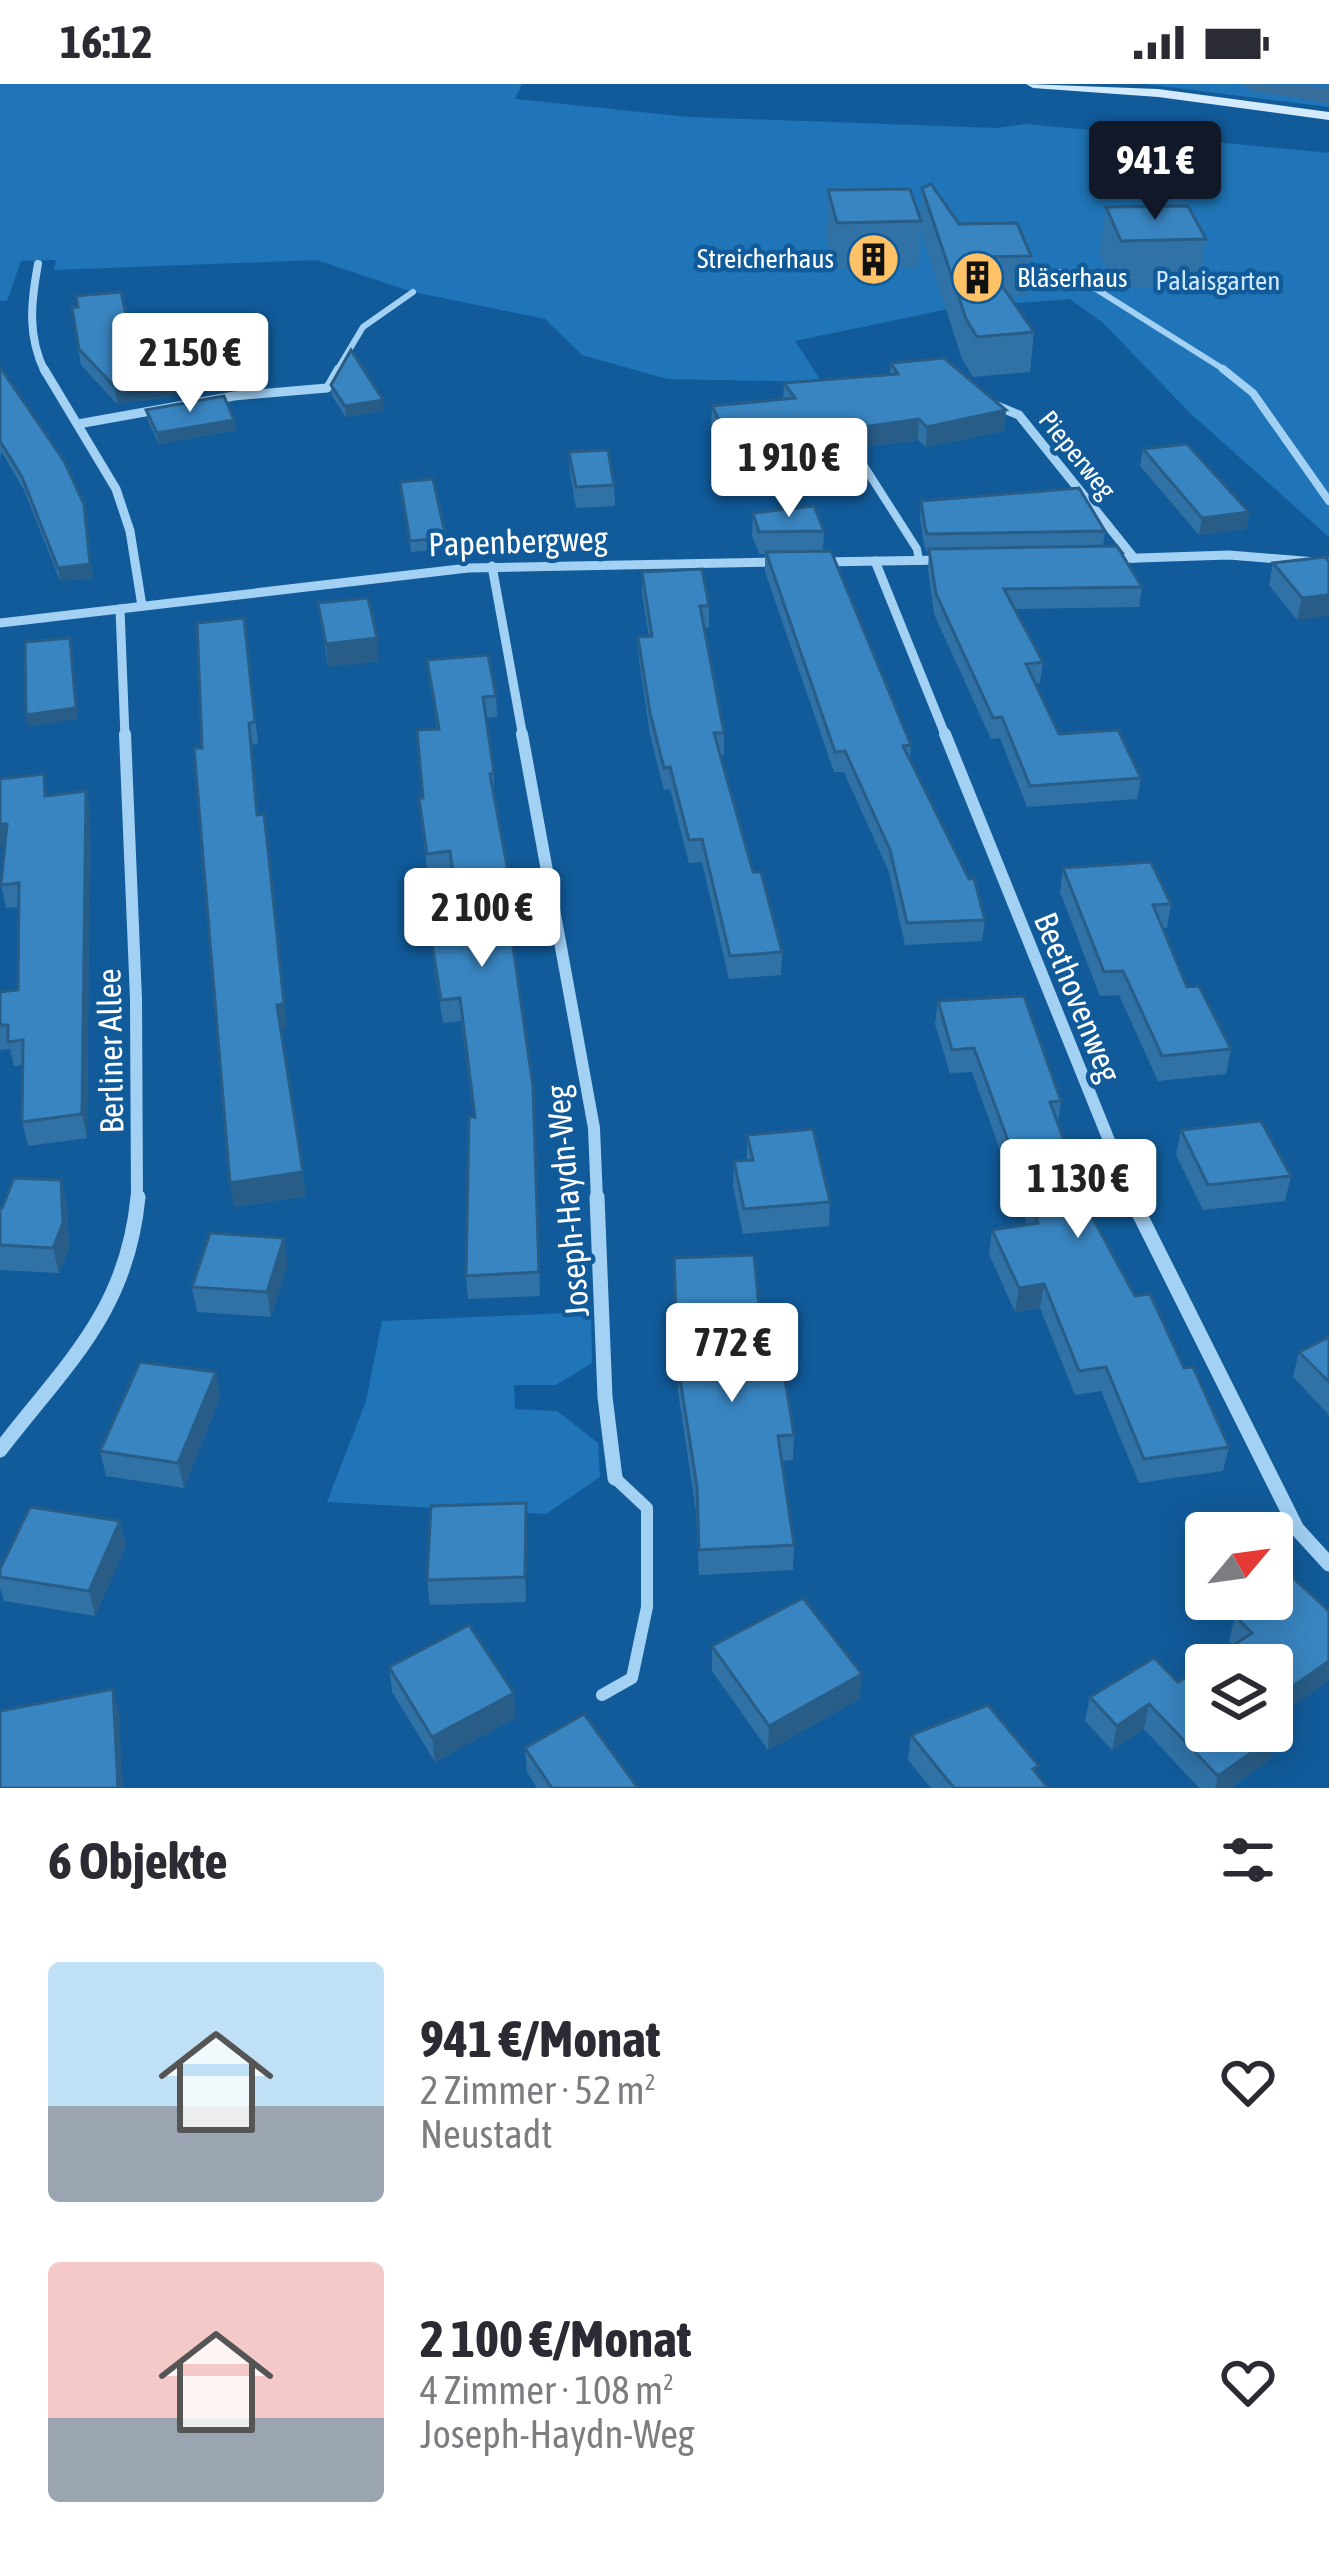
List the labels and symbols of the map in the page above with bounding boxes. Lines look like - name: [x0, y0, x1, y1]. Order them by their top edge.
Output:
- pin: 941 €: [1071, 121, 1239, 223]
- building icon: Streicherhaus: [845, 231, 901, 287]
- place label: Streicherhaus: [697, 243, 834, 274]
- building icon: Bläserhaus: [950, 250, 1006, 306]
- place label: Bläserhaus: [1017, 262, 1127, 293]
- park label: Palaisgarten: [1156, 265, 1280, 296]
- pin: 2 150 €: [79, 313, 301, 415]
- street label: Pieperweg: [1033, 405, 1122, 505]
- pin: 1 910 €: [678, 418, 900, 520]
- street label: Papenbergweg: [428, 519, 609, 563]
- pin: 2 100 €: [371, 868, 593, 970]
- street label: Beethovenweg: [1027, 907, 1129, 1088]
- street label: Berliner Allee: [90, 968, 130, 1134]
- street label: Joseph-Haydn-Weg: [538, 1083, 596, 1318]
- pin: 1 130 €: [967, 1139, 1189, 1241]
- pin: 772 €: [648, 1303, 816, 1405]
- north arrow: [1185, 1512, 1293, 1620]

